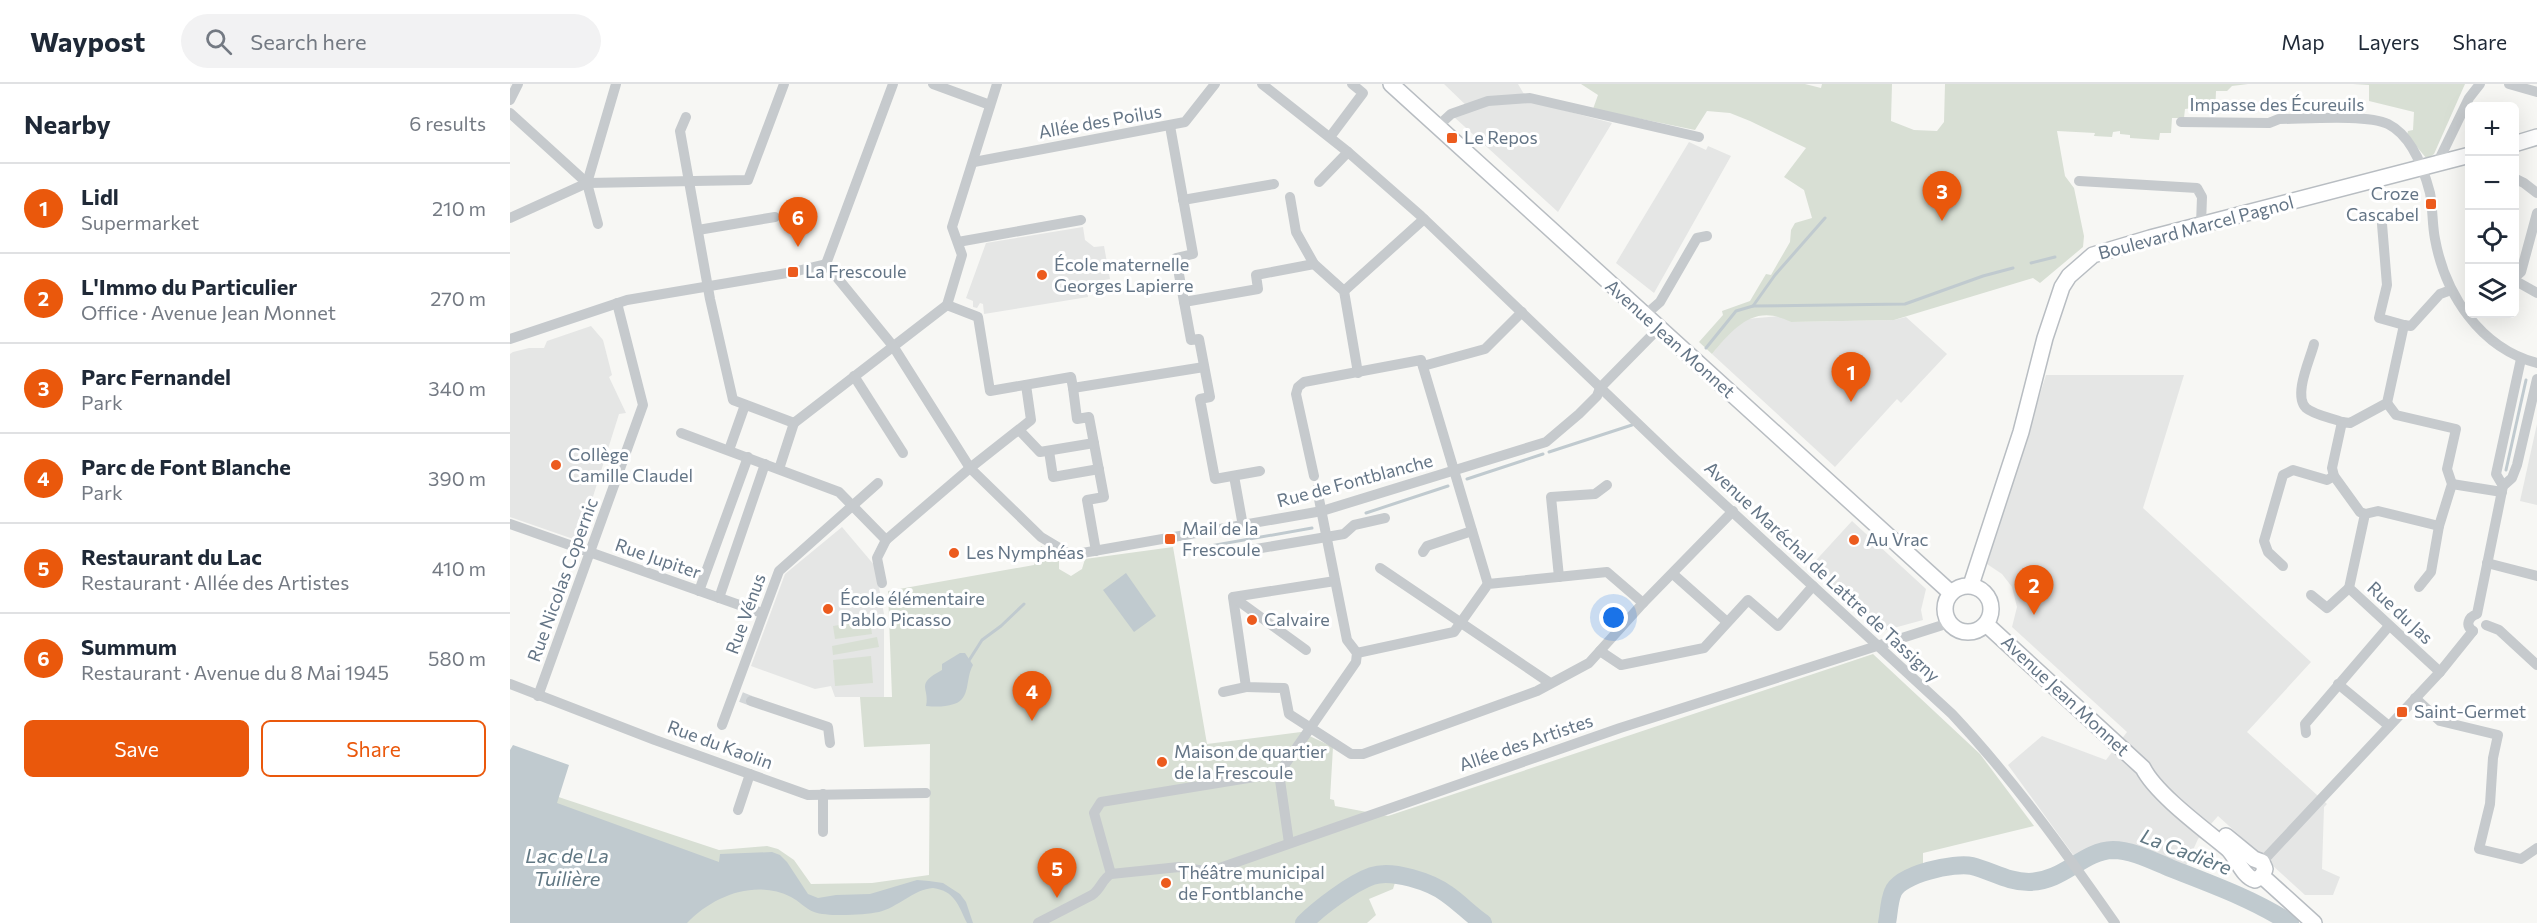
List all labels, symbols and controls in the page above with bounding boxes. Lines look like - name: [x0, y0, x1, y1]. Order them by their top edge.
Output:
- search box: [181, 14, 601, 68]
- text: Waypost: [30, 24, 145, 58]
- icon: search: [202, 25, 235, 58]
- text: Search here: [250, 28, 367, 55]
- text: Map: [2281, 29, 2325, 54]
- text: Layers: [2358, 29, 2420, 54]
- text: Share: [2453, 29, 2507, 54]
- street label: Impasse des Écureuils: [2189, 93, 2365, 115]
- street label: Allée des Poilus: [1037, 99, 1163, 143]
- map controls: [2465, 102, 2519, 318]
- button: +: [2465, 102, 2519, 156]
- text: Nearby: [24, 108, 111, 139]
- text: 6 results: [409, 111, 486, 135]
- place label: Le Repos: [1464, 126, 1538, 148]
- marker: Le Repos: [1445, 131, 1459, 145]
- button: −: [2465, 156, 2519, 210]
- pin: 3: [1922, 172, 1962, 221]
- place label: Croze Cascabel: [2346, 182, 2419, 225]
- text: Lidl: [81, 183, 119, 210]
- street label: Boulevard Marcel Pagnol: [2096, 190, 2296, 264]
- text: 1: [39, 196, 48, 220]
- text: 210 m: [432, 196, 486, 220]
- marker: Croze Cascabel: [2424, 197, 2438, 211]
- pin: 6: [778, 198, 818, 247]
- text: Supermarket: [81, 210, 199, 234]
- button: locate: [2465, 210, 2519, 264]
- place label: École maternelle Georges Lapierre: [1054, 253, 1193, 296]
- place label: La Frescoule: [805, 260, 907, 282]
- button: layers: [2465, 264, 2519, 318]
- marker: La Frescoule: [786, 265, 800, 279]
- marker: École maternelle Georges Lapierre: [1035, 268, 1049, 282]
- text: L'Immo du Particulier: [81, 273, 297, 300]
- street label: Avenue Jean Monnet: [1601, 274, 1740, 402]
- text: 2: [38, 286, 49, 310]
- text: 270 m: [430, 286, 486, 310]
- text: Office · Avenue Jean Monnet: [81, 300, 336, 324]
- pin: 1: [1832, 352, 1870, 402]
- text: Parc Fernandel: [81, 363, 231, 390]
- text: 3: [38, 376, 49, 400]
- text: 340 m: [428, 376, 486, 400]
- text: Park: [81, 390, 123, 414]
- place label: Collège Camille Claudel: [568, 443, 693, 486]
- street label: Rue de Fontblanche: [1274, 449, 1435, 511]
- text: Parc de Font Blanche: [81, 453, 291, 480]
- street label: Avenue Maréchal de Lattre de Tassigny: [1701, 456, 1945, 686]
- marker: Collège Camille Claudel: [549, 458, 563, 472]
- text: 4: [37, 466, 50, 490]
- text: 390 m: [428, 466, 486, 490]
- text: Park: [81, 480, 123, 504]
- street label: Rue Nicolas Copernic: [522, 495, 602, 665]
- place label: Mail de la Frescoule: [1182, 517, 1260, 560]
- place label: Au Vrac: [1866, 528, 1929, 550]
- marker: Mail de la Frescoule: [1163, 532, 1177, 546]
- street label: Rue Jupiter: [612, 533, 704, 583]
- marker: Au Vrac: [1847, 533, 1861, 547]
- place label: Les Nymphéas: [966, 541, 1084, 563]
- text: Restaurant du Lac: [81, 543, 262, 570]
- marker: Les Nymphéas: [947, 546, 961, 560]
- text: 5: [38, 556, 49, 580]
- text: 410 m: [432, 556, 486, 580]
- pin: 2: [2014, 566, 2054, 615]
- text: Restaurant · Allée des Artistes: [81, 570, 349, 594]
- street label: Rue Vénus: [720, 570, 770, 657]
- street label: Rue du Jas: [2363, 576, 2438, 648]
- place label: École élémentaire Pablo Picasso: [840, 587, 985, 630]
- marker: École élémentaire Pablo Picasso: [821, 602, 835, 616]
- your location: [1599, 603, 1628, 632]
- place label: Calvaire: [1264, 608, 1330, 630]
- marker: Calvaire: [1245, 613, 1259, 627]
- street label: Avenue Jean Monnet: [1997, 630, 2134, 760]
- text: Summum: [81, 633, 177, 660]
- text: 6: [37, 646, 50, 670]
- text: 580 m: [428, 646, 486, 670]
- text: Restaurant · Avenue du 8 Mai 1945: [81, 660, 389, 684]
- pin: 4: [1012, 672, 1052, 721]
- place label: Saint-Germet: [2414, 700, 2526, 722]
- marker: Saint-Germet: [2395, 705, 2409, 719]
- street label: Allée des Artistes: [1456, 709, 1596, 775]
- street label: Rue du Kaolin: [665, 715, 776, 773]
- button: Save: [24, 720, 249, 777]
- button: Share: [261, 720, 486, 777]
- place label: Maison de quartier de la Frescoule: [1174, 740, 1327, 783]
- marker: Maison de quartier de la Frescoule: [1155, 755, 1169, 769]
- water label: La Cadière: [2138, 823, 2236, 880]
- water label: Lac de La Tuilière: [525, 843, 609, 890]
- pin: 5: [1038, 848, 1076, 898]
- place label: Théâtre municipal de Fontblanche: [1178, 861, 1325, 904]
- marker: Théâtre municipal de Fontblanche: [1159, 876, 1173, 890]

